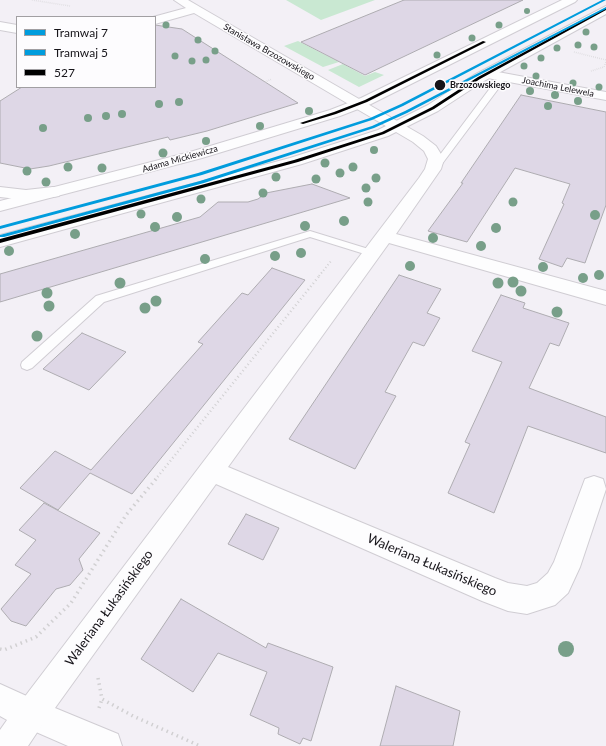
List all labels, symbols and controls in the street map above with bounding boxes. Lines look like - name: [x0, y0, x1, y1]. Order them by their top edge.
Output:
- legend: [16, 16, 156, 88]
- street label: Stanisława Brzozowskiego: [221, 21, 317, 83]
- text: Tramwaj 7: [54, 25, 108, 40]
- text: Tramwaj 5: [54, 45, 108, 60]
- text: 527: [54, 65, 75, 80]
- street label: Joachima Lelewela: [521, 75, 595, 99]
- marker: Brzozowskiego: [433, 78, 447, 92]
- place label: Brzozowskiego: [450, 80, 510, 90]
- street label: Adama Mickiewicza: [141, 143, 219, 175]
- street label: Waleriana Łukasińskiego: [365, 531, 499, 599]
- street label: Waleriana Łukasińskiego: [62, 547, 156, 669]

